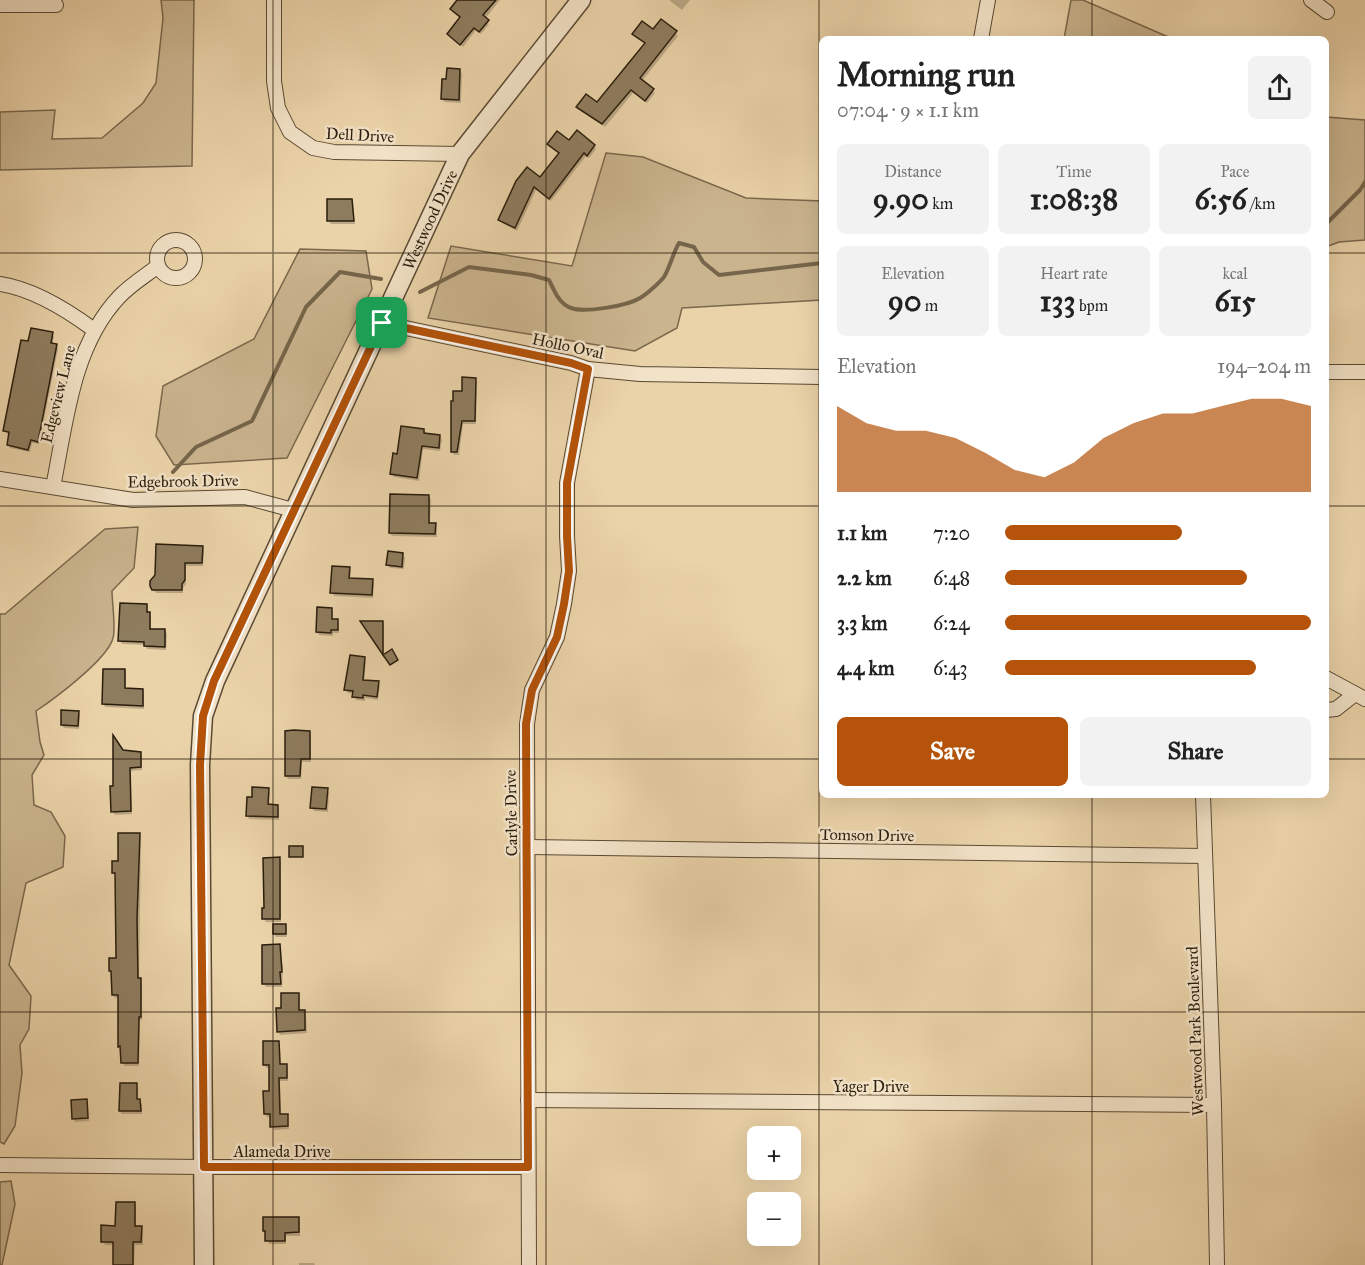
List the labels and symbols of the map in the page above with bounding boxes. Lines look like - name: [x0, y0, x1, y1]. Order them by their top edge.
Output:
- street label: Dell Drive: [325, 124, 395, 146]
- street label: Westwood Drive: [398, 166, 461, 273]
- pin: [356, 297, 407, 348]
- street label: Hollo Oval: [530, 329, 606, 363]
- street label: Edgeview Lane: [37, 343, 80, 445]
- street label: Edgebrook Drive: [127, 471, 239, 492]
- street label: Carlyle Drive: [501, 769, 521, 856]
- street label: Tomson Drive: [820, 825, 915, 845]
- street label: Westwood Park Boulevard: [1183, 946, 1207, 1116]
- street label: Yager Drive: [833, 1077, 910, 1097]
- street label: Alameda Drive: [232, 1142, 331, 1161]

